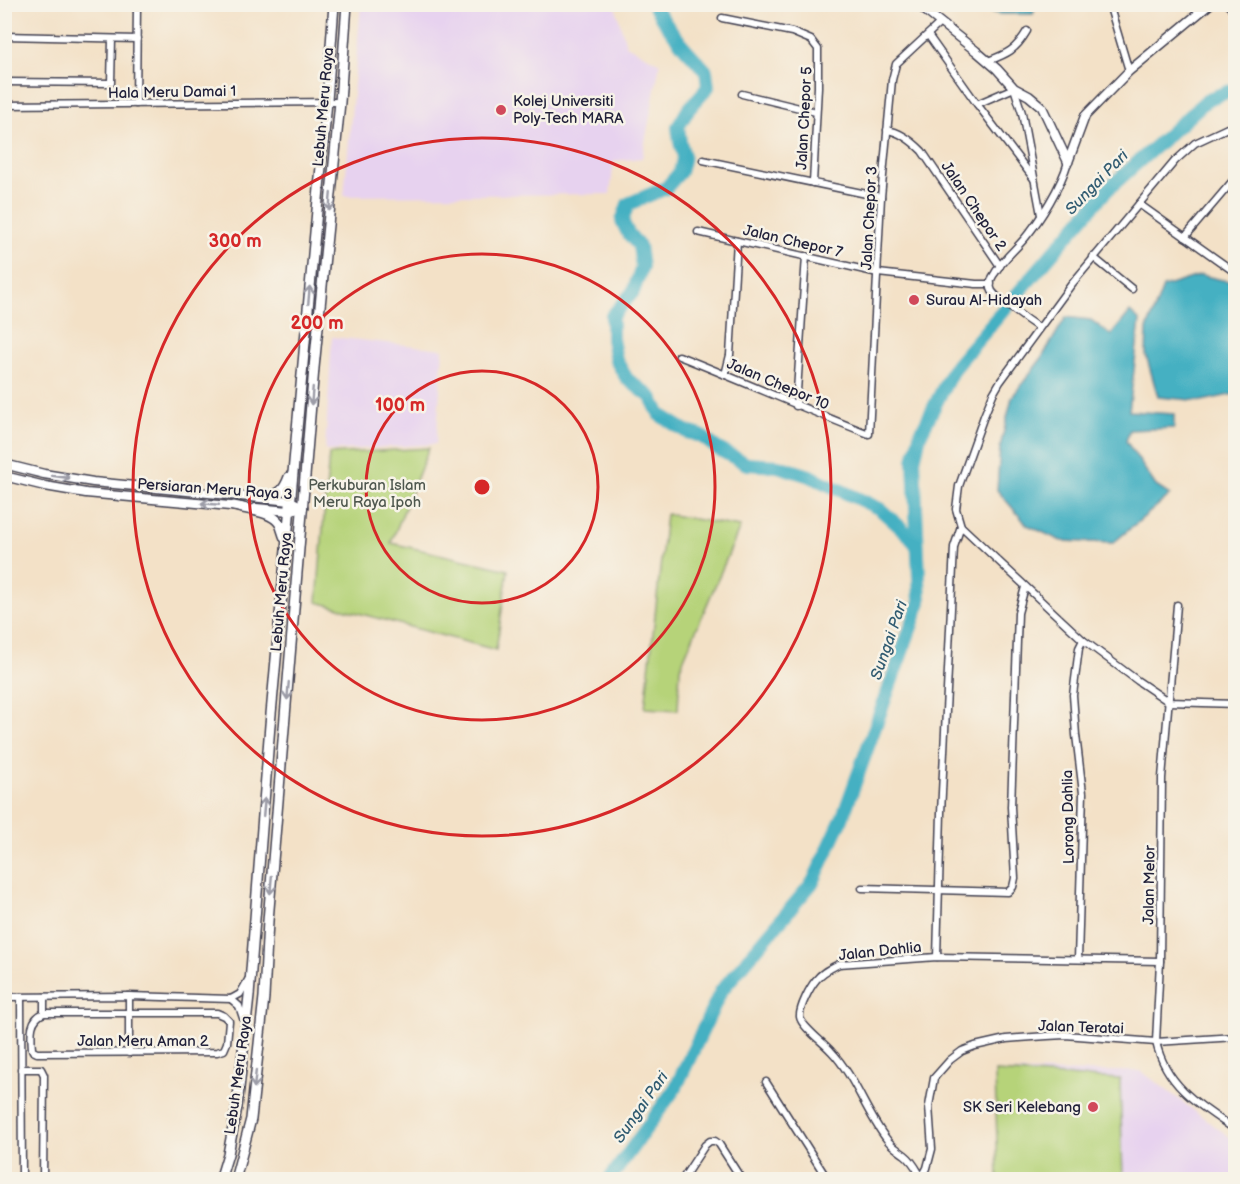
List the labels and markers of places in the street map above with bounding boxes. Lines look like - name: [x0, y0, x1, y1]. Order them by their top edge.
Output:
- place label: Kolej Universiti Poly-Tech MARA: [513, 92, 624, 128]
- marker: Kolej Universiti Poly-Tech MARA: [494, 103, 508, 117]
- place label: Surau Al-Hidayah: [926, 291, 1042, 310]
- marker: Surau Al-Hidayah: [907, 293, 921, 307]
- centre of rings: [472, 477, 492, 497]
- place label: SK Seri Kelebang: [963, 1098, 1081, 1117]
- marker: SK Seri Kelebang: [1086, 1100, 1100, 1114]

